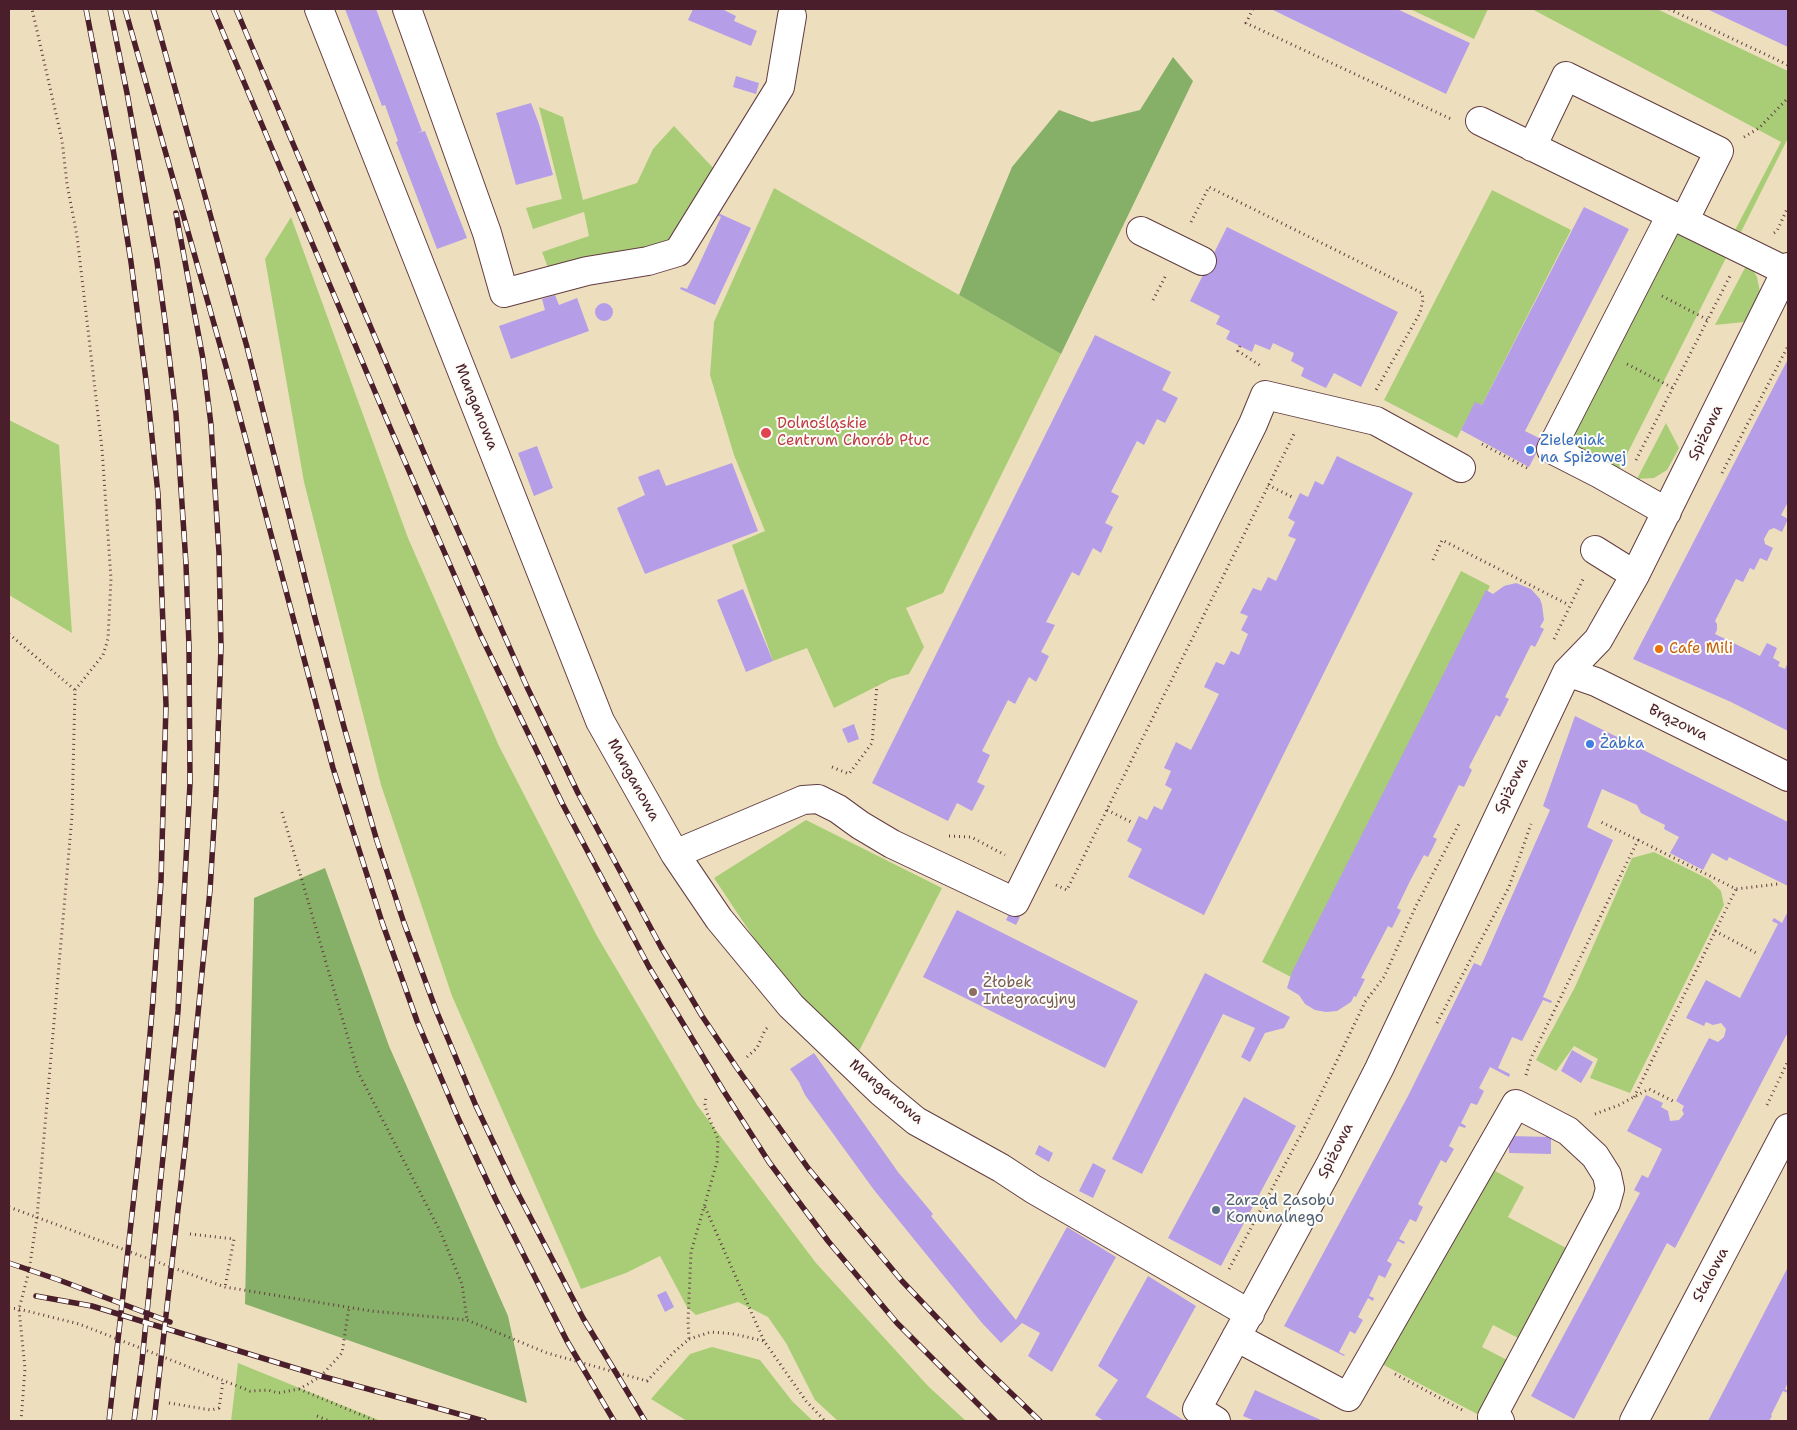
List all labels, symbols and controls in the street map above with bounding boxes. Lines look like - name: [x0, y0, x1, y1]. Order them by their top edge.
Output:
- street label: Manganowa: [451, 361, 501, 453]
- street label: Spiżowa: [1685, 402, 1727, 464]
- place label: Dolnośląskie Centrum Chorób Płuc: [777, 415, 930, 450]
- marker: Dolnośląskie Centrum Chorób Płuc: [759, 426, 773, 440]
- place label: Zieleniak na Spiżowej: [1540, 432, 1626, 467]
- marker: Zieleniak na Spiżowej: [1524, 444, 1536, 456]
- place label: Cafe Mili: [1669, 640, 1733, 658]
- marker: Cafe Mili: [1653, 643, 1665, 655]
- street label: Brązowa: [1645, 701, 1711, 745]
- place label: Żabka: [1600, 735, 1644, 753]
- street label: Manganowa: [603, 736, 663, 824]
- marker: Żabka: [1584, 738, 1596, 750]
- street label: Spiżowa: [1491, 755, 1533, 817]
- place label: Żłobek Integracyjny: [983, 974, 1076, 1009]
- marker: Żłobek Integracyjny: [967, 986, 979, 998]
- street label: Manganowa: [845, 1056, 927, 1128]
- street label: Spiżowa: [1314, 1120, 1358, 1182]
- place label: Zarząd Zasobu Komunalnego: [1226, 1192, 1335, 1227]
- marker: Zarząd Zasobu Komunalnego: [1210, 1204, 1222, 1216]
- street label: Stalowa: [1689, 1245, 1733, 1305]

